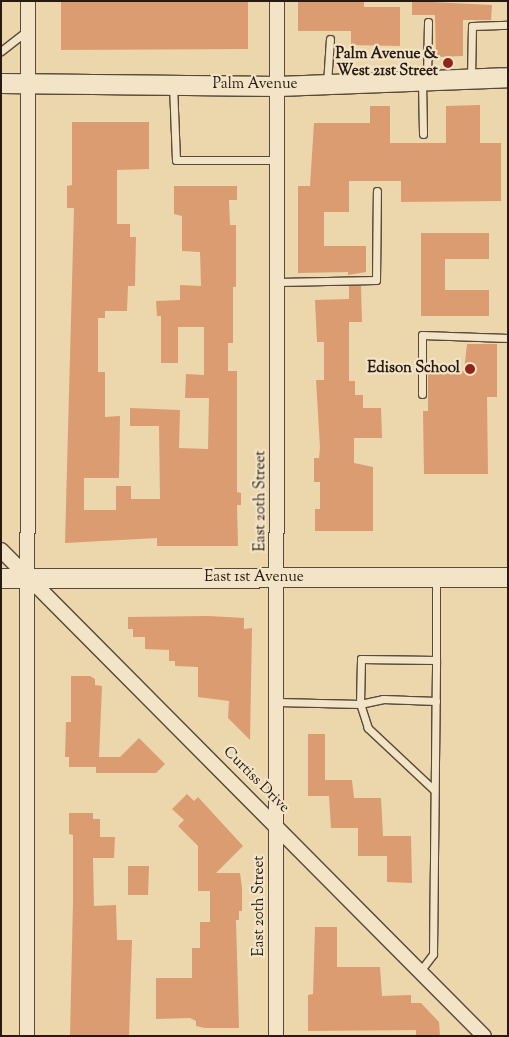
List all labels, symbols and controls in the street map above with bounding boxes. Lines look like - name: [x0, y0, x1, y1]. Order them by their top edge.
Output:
- place label: Palm Avenue & West 21st Street: [336, 45, 438, 80]
- marker: Palm Avenue & West 21st Street: [442, 57, 454, 69]
- street label: Palm Avenue: [212, 76, 298, 94]
- place label: Edison School: [367, 360, 460, 378]
- marker: Edison School: [464, 363, 476, 375]
- street label: East 20th Street: [252, 451, 270, 551]
- street label: East 1st Avenue: [204, 569, 304, 587]
- street label: Curtiss Drive: [219, 743, 293, 817]
- street label: East 20th Street: [251, 856, 269, 956]

